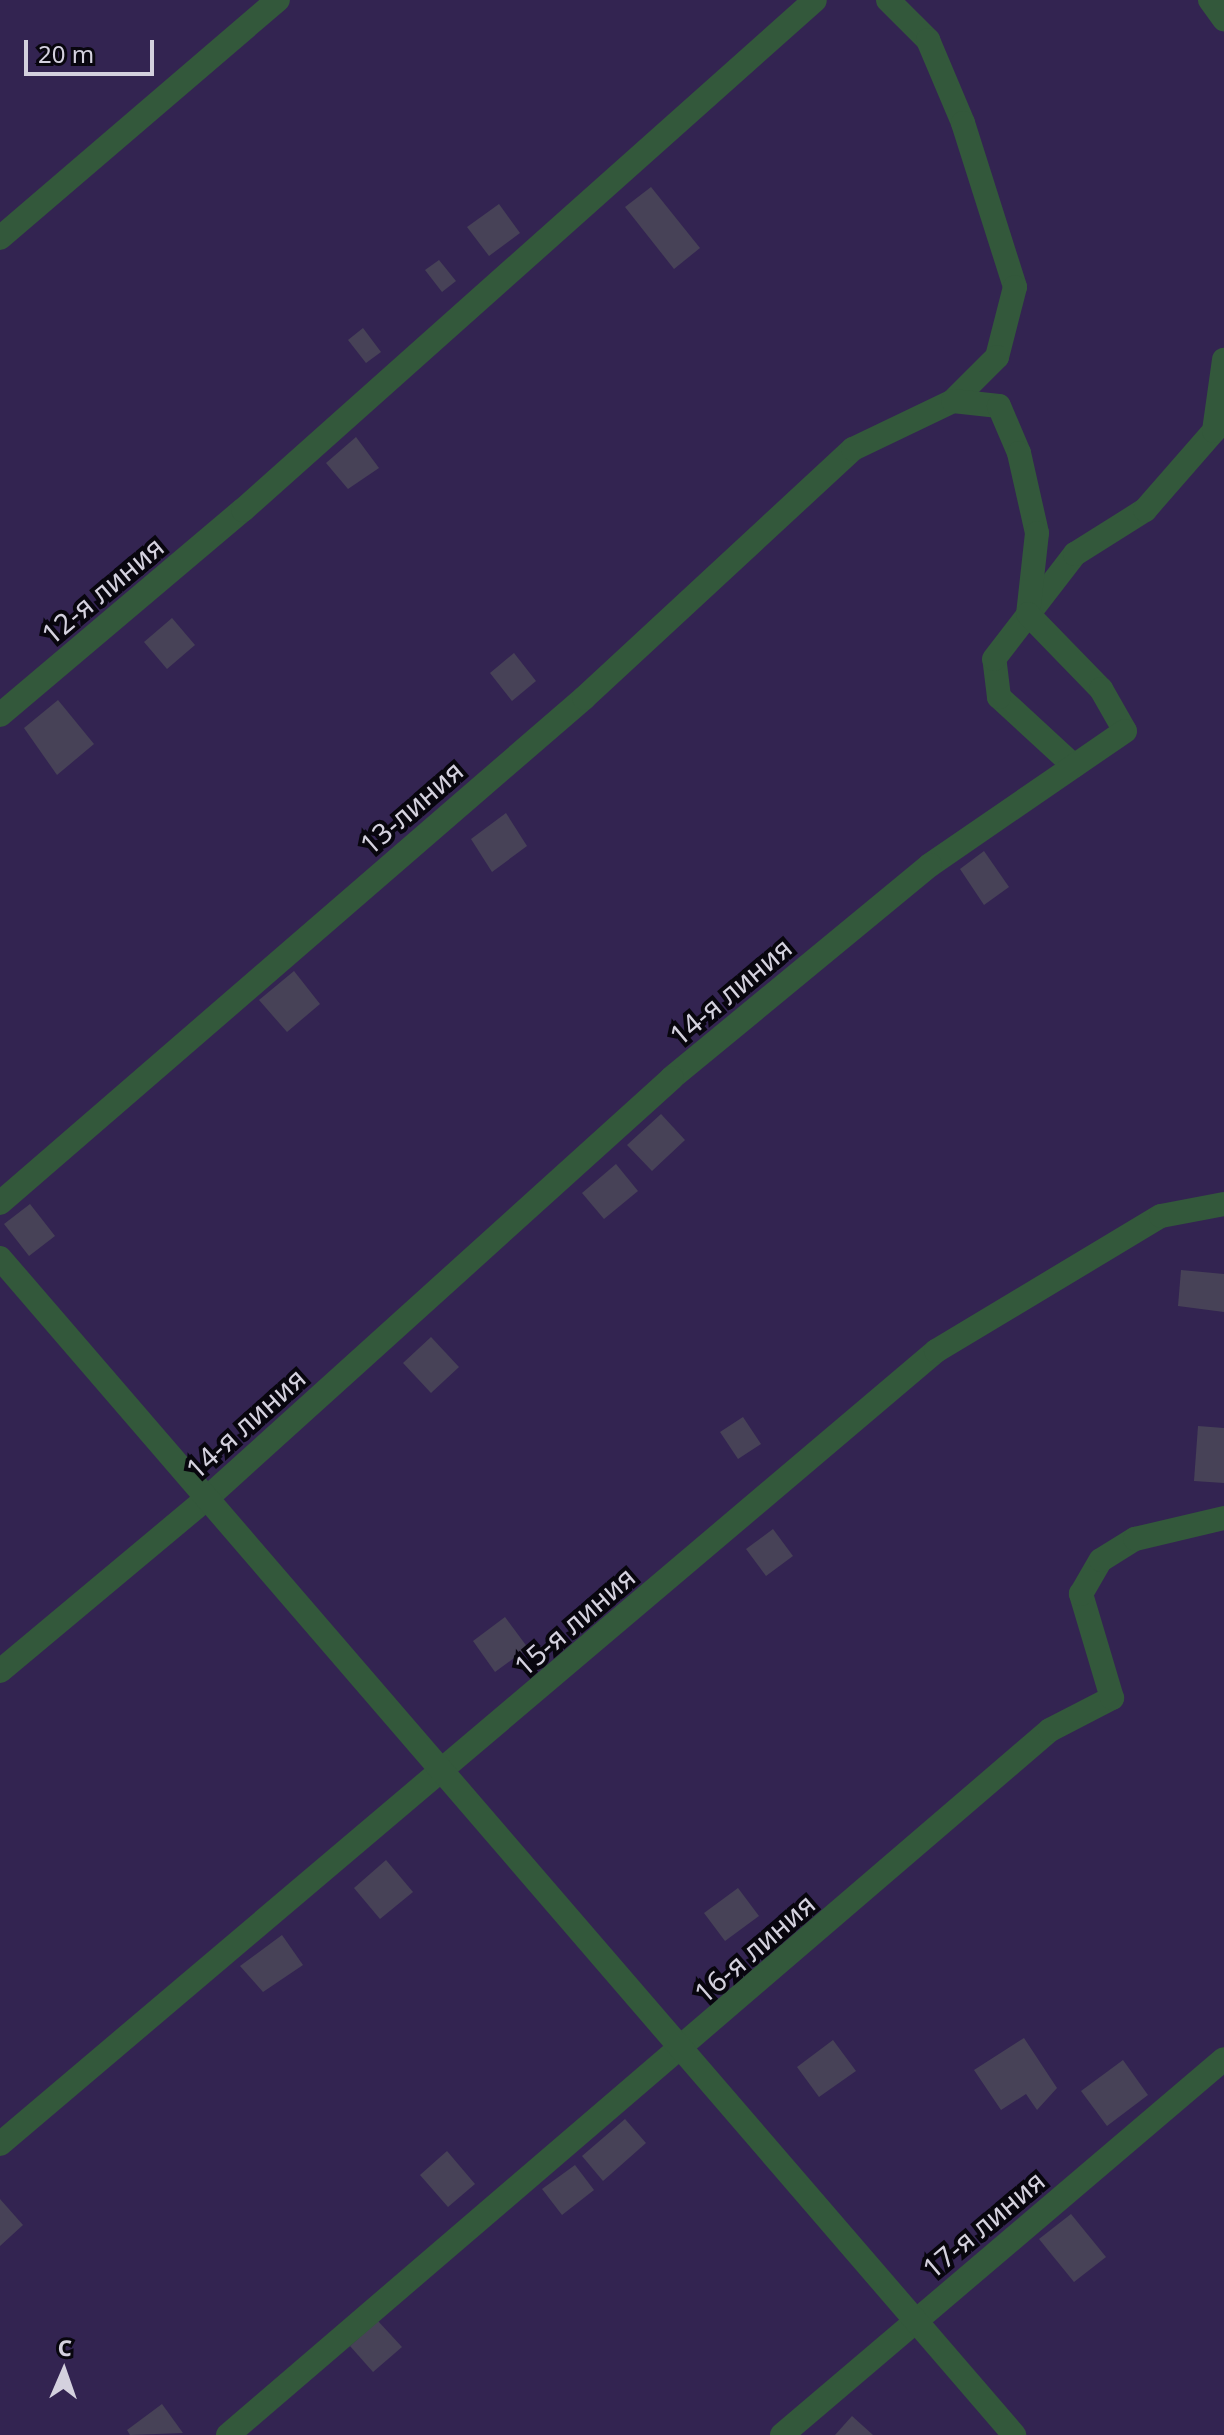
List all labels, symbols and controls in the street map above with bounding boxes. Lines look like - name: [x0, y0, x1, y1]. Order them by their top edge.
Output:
- scale bar: [28, 24, 158, 74]
- text: 20 m: [38, 37, 94, 70]
- street label: 12-я линия: [34, 529, 170, 651]
- street label: 13-линия: [353, 753, 469, 861]
- street label: 14-я линия: [662, 930, 798, 1052]
- street label: 14-я линия: [178, 1361, 312, 1485]
- street label: 15-я линия: [507, 1559, 641, 1683]
- street label: 16-я линия: [687, 1886, 821, 2010]
- street label: 17-я линия: [915, 2163, 1051, 2285]
- north arrow: [24, 2331, 104, 2411]
- text: С: [57, 2332, 72, 2362]

